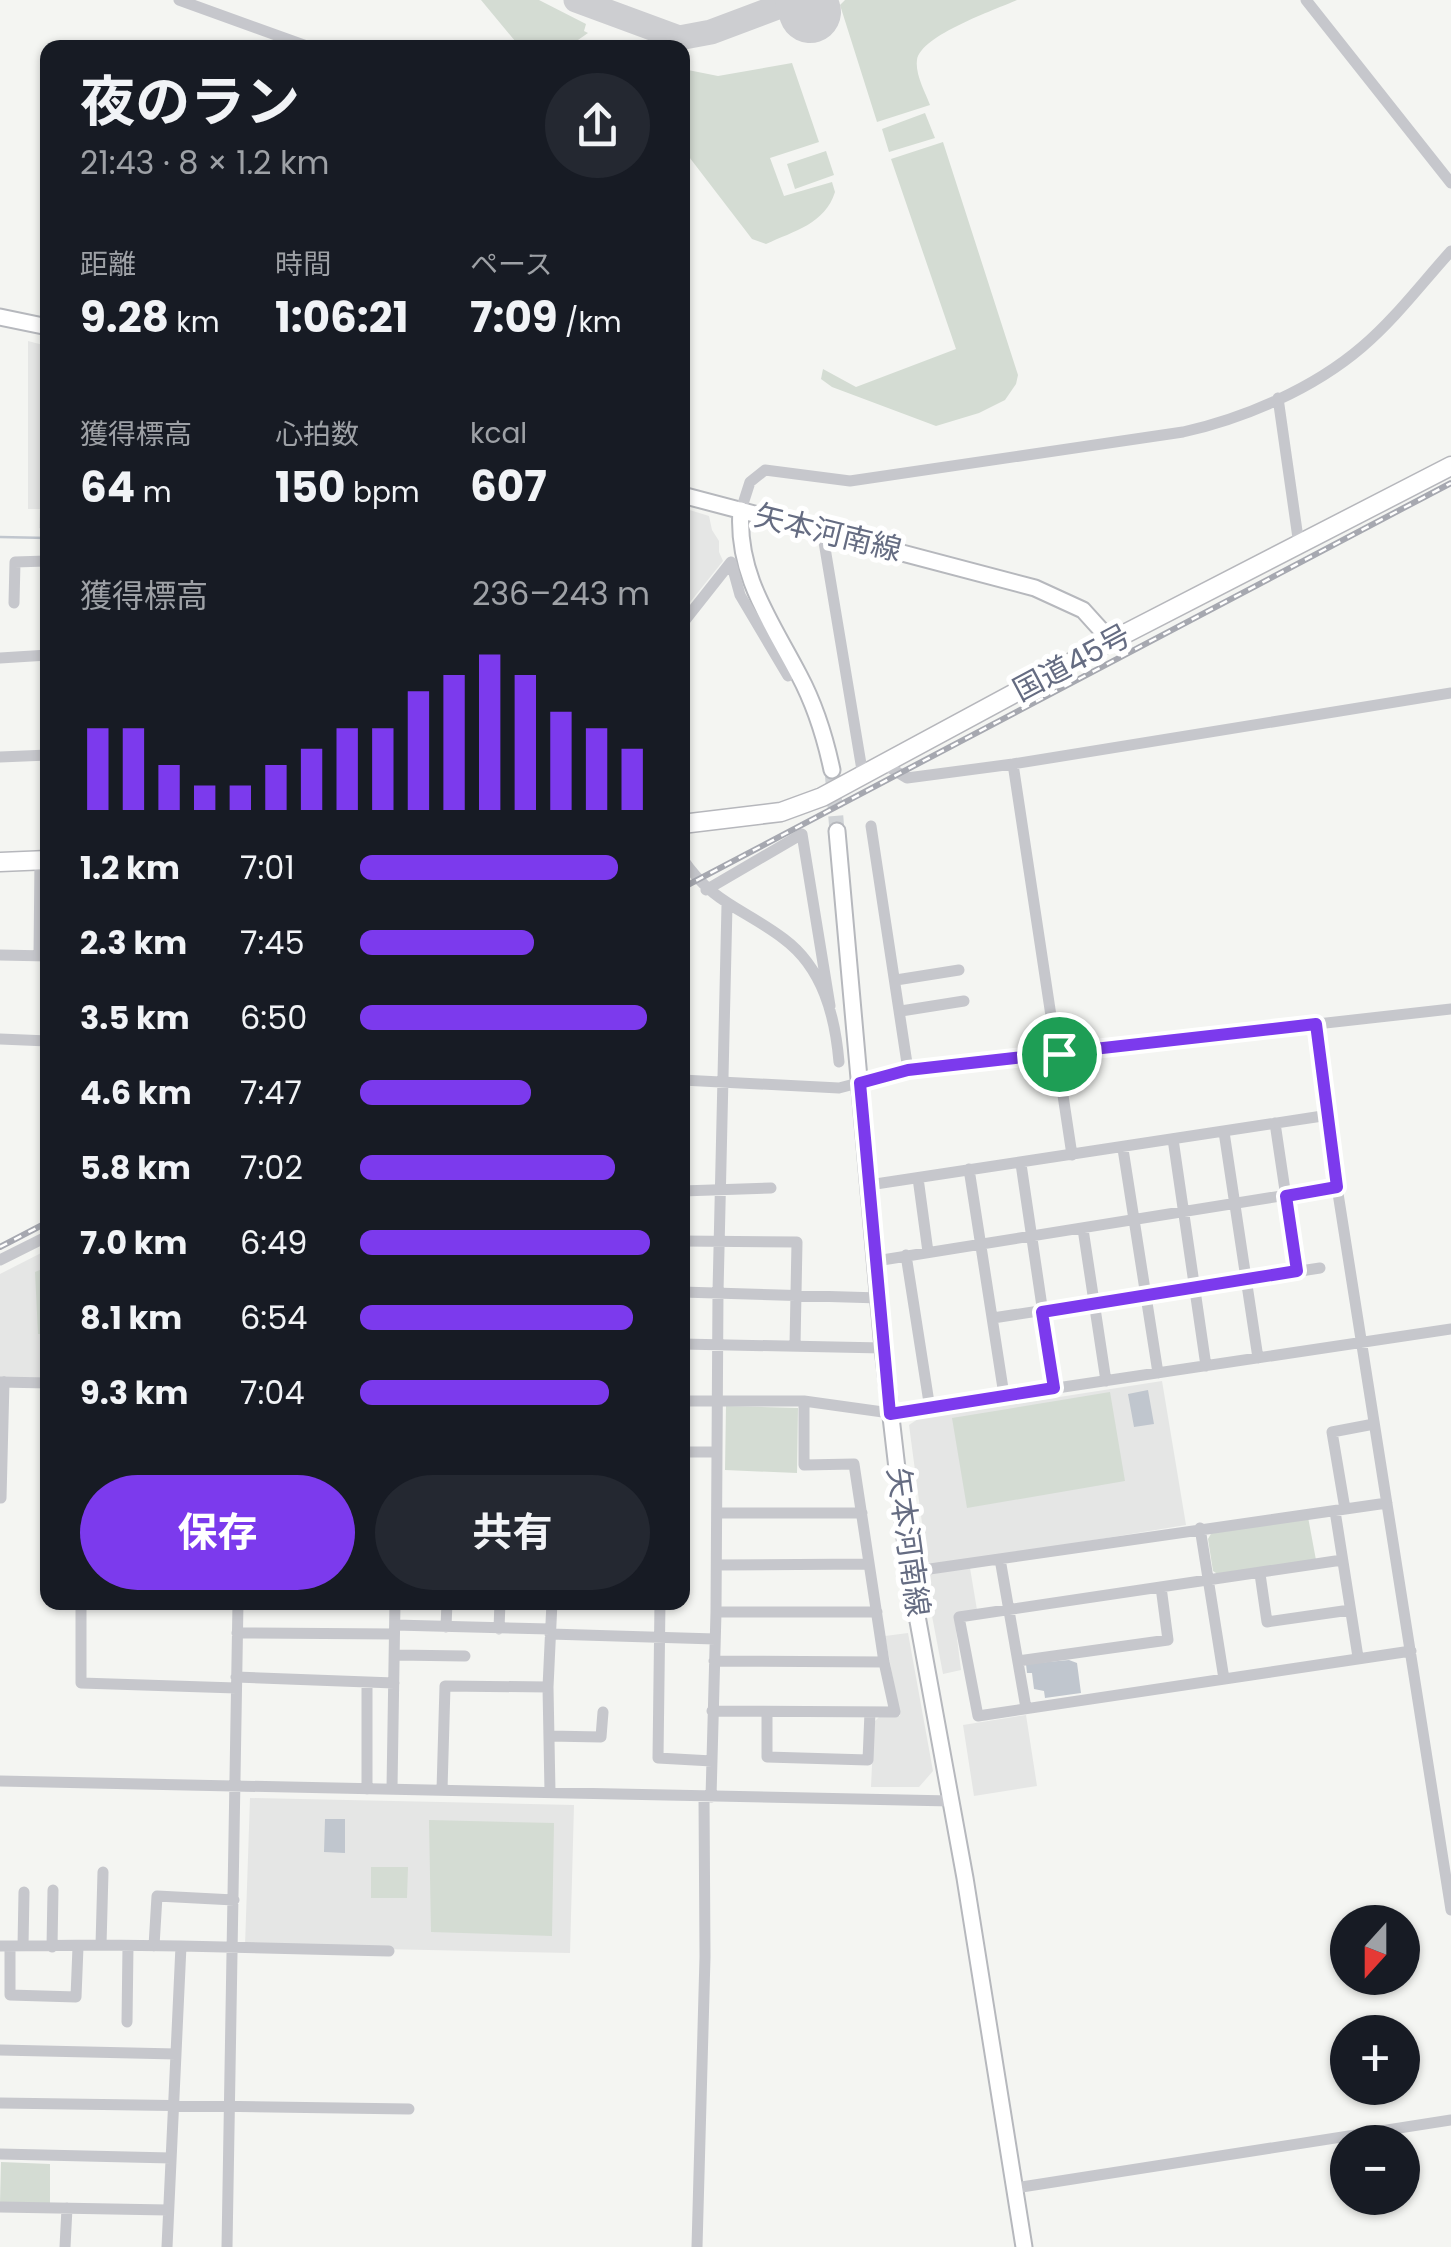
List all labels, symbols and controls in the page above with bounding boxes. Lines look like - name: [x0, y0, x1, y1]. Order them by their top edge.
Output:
- text: 夜のラン: [80, 63, 300, 140]
- button: share: [545, 73, 650, 178]
- text: 21:43 · 8 × 1.2 km: [80, 140, 330, 185]
- text: 距離: [80, 245, 136, 284]
- text: 時間: [275, 245, 331, 284]
- text: ペース: [470, 245, 553, 284]
- text: 9.28: [80, 288, 169, 347]
- text: 1:06:21: [275, 288, 409, 347]
- text: 7:09: [470, 288, 558, 347]
- text: km: [169, 303, 220, 342]
- text: /km: [558, 303, 622, 342]
- text: kcal: [470, 414, 527, 453]
- text: 獲得標高: [80, 415, 192, 454]
- text: 心拍数: [275, 415, 359, 454]
- text: 607: [470, 457, 547, 516]
- text: 64: [80, 458, 135, 517]
- text: 150: [275, 458, 345, 517]
- text: m: [135, 473, 172, 512]
- text: bpm: [345, 473, 420, 512]
- street label: 矢本河南線: [750, 494, 906, 572]
- text: 236–243 m: [472, 571, 650, 616]
- text: 獲得標高: [80, 573, 208, 618]
- street label: 国道45号: [1005, 614, 1138, 712]
- text: 1.2 km: [80, 845, 180, 890]
- text: 7:01: [240, 845, 295, 890]
- text: 2.3 km: [80, 920, 187, 965]
- text: 7:45: [240, 920, 305, 965]
- text: 3.5 km: [80, 995, 190, 1040]
- text: 6:50: [240, 995, 307, 1040]
- pin: [1017, 1012, 1102, 1097]
- icon: arrive: [1032, 1027, 1087, 1082]
- text: 4.6 km: [80, 1070, 192, 1115]
- text: 7:47: [240, 1070, 302, 1115]
- text: 5.8 km: [80, 1145, 191, 1190]
- text: 7:02: [240, 1145, 303, 1190]
- text: 7.0 km: [80, 1220, 187, 1265]
- text: 6:49: [240, 1220, 307, 1265]
- text: 8.1 km: [80, 1295, 182, 1340]
- text: 6:54: [240, 1295, 307, 1340]
- text: 9.3 km: [80, 1370, 189, 1415]
- text: 7:04: [240, 1370, 305, 1415]
- street label: 矢本河南線: [877, 1465, 940, 1619]
- button: 保存: [80, 1475, 355, 1590]
- button: 共有: [375, 1475, 650, 1590]
- north arrow: [1330, 1905, 1420, 1995]
- map controls: [1330, 1905, 1420, 2215]
- button: +: [1330, 2015, 1420, 2105]
- button: −: [1330, 2125, 1420, 2215]

